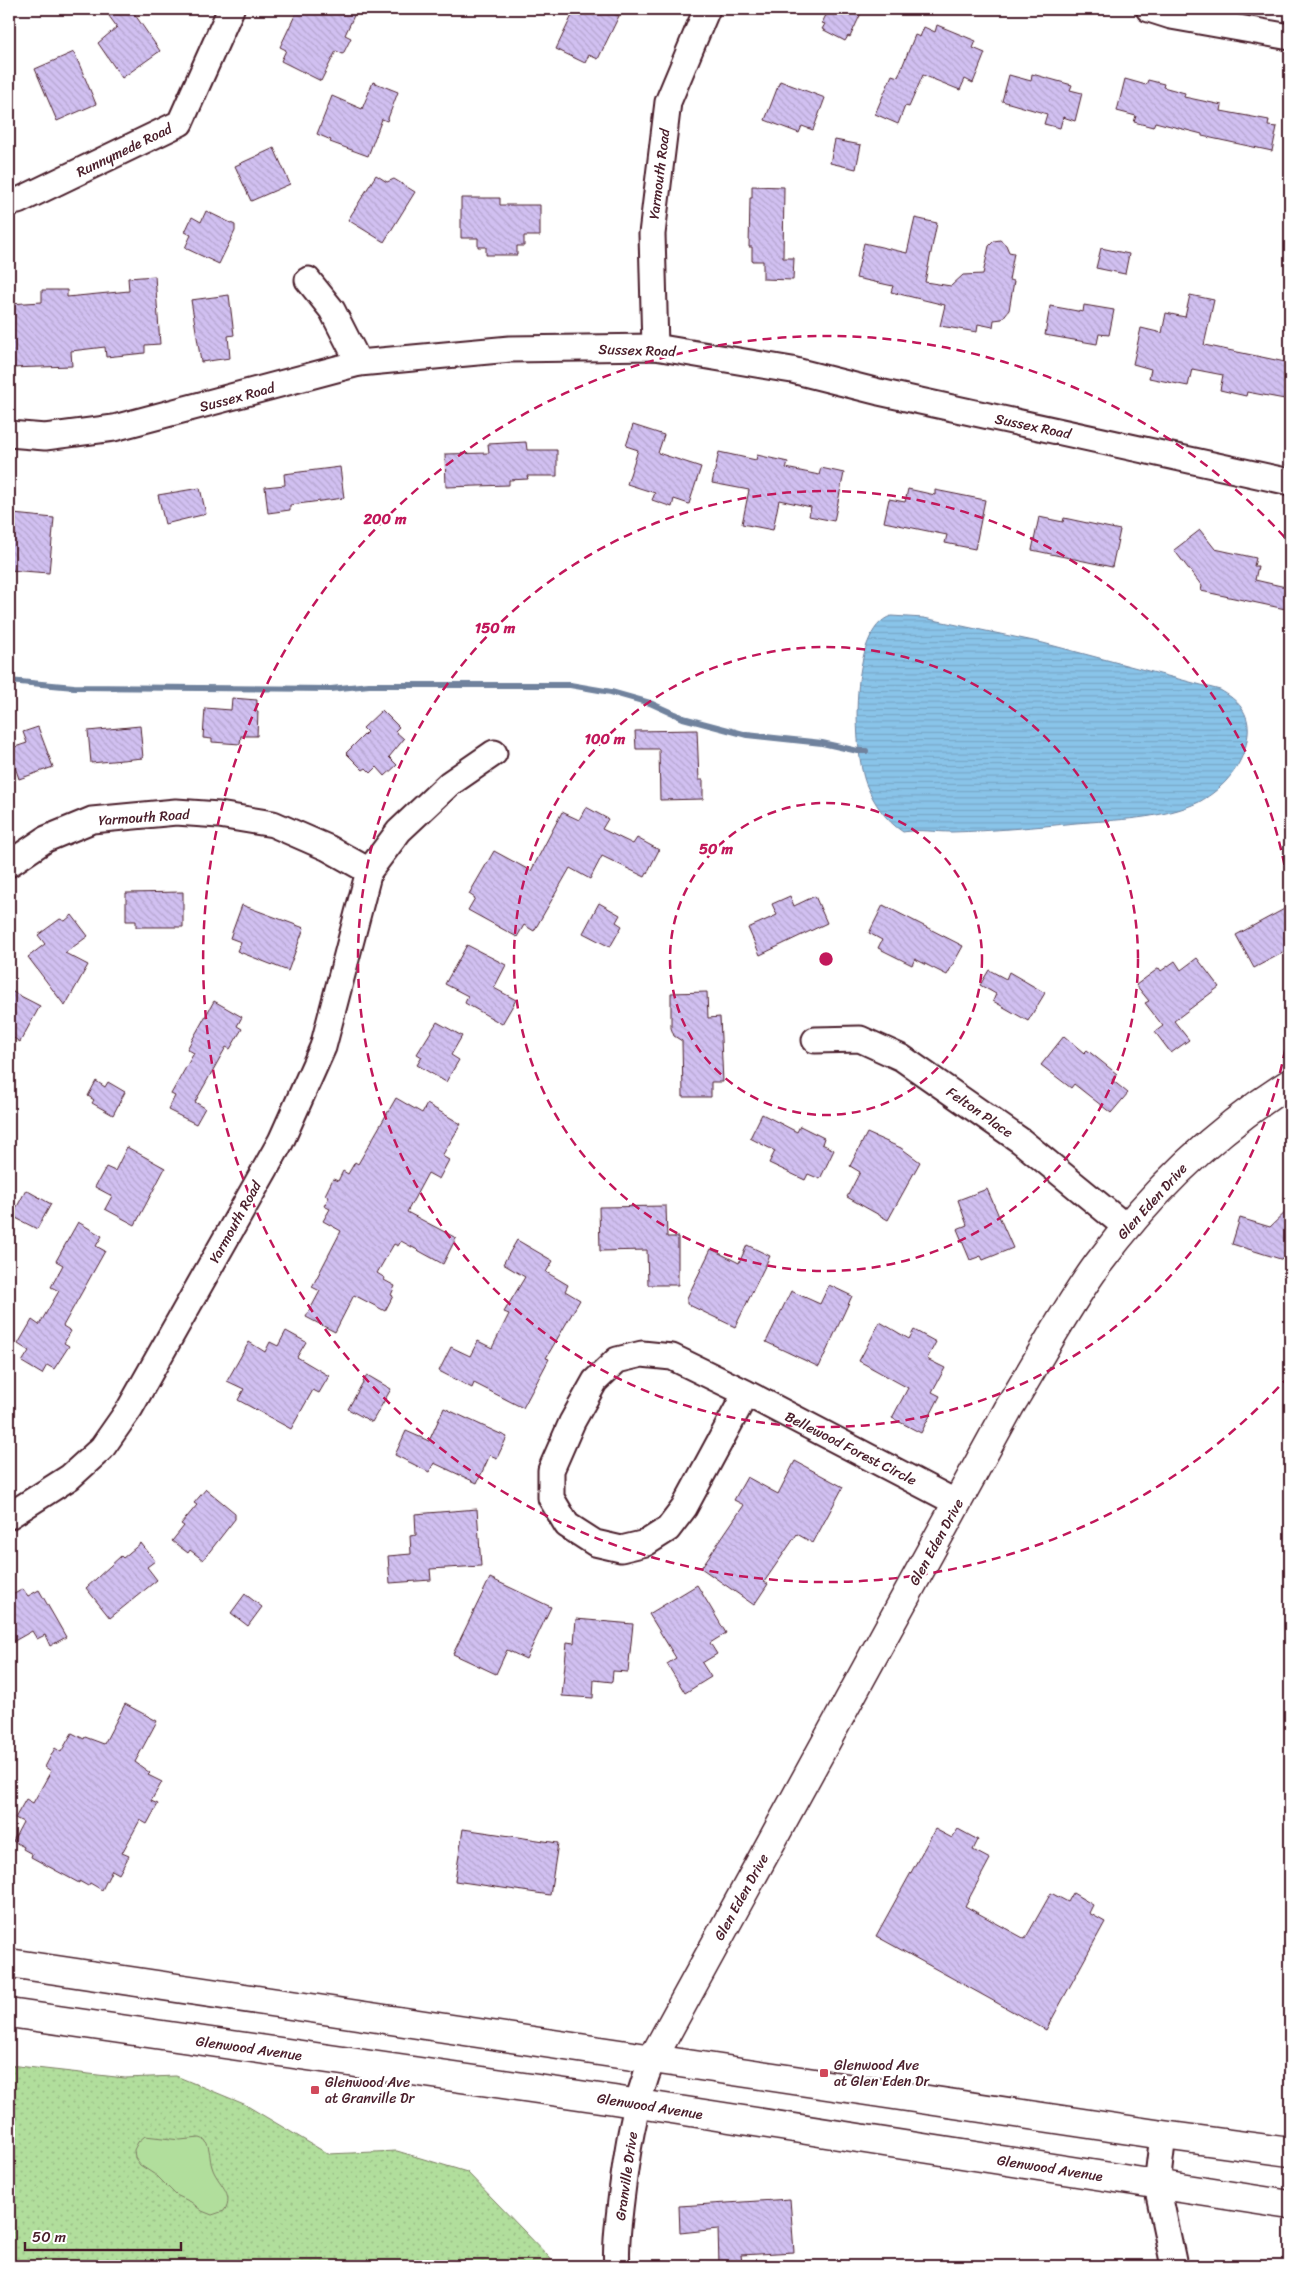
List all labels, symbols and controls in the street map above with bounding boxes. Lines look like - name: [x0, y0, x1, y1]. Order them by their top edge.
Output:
- street label: Runnymede Road: [72, 116, 178, 184]
- street label: Yarmouth Road: [642, 126, 678, 221]
- street label: Sussex Road: [598, 337, 678, 364]
- street label: Sussex Road: [197, 375, 279, 420]
- street label: Sussex Road: [993, 406, 1075, 447]
- text: 200 m: [362, 506, 407, 532]
- text: 150 m: [475, 615, 516, 641]
- text: 100 m: [585, 726, 626, 752]
- street label: Yarmouth Road: [98, 802, 192, 833]
- text: 50 m: [699, 836, 734, 862]
- centre of rings: [817, 950, 835, 968]
- street label: Felton Place: [941, 1080, 1018, 1145]
- street label: Glen Eden Drive: [1111, 1157, 1194, 1245]
- street label: Yarmouth Road: [202, 1175, 269, 1268]
- street label: Bellewood Forest Circle: [780, 1404, 921, 1493]
- street label: Glen Eden Drive: [902, 1494, 971, 1590]
- street label: Glen Eden Drive: [707, 1849, 776, 1945]
- street label: Glenwood Avenue: [194, 2029, 304, 2068]
- place label: Glenwood Ave at Glen Eden Dr: [834, 2053, 930, 2094]
- marker: Glenwood Ave at Glen Eden Dr: [818, 2067, 830, 2079]
- place label: Glenwood Ave at Granville Dr: [325, 2070, 415, 2111]
- marker: Glenwood Ave at Granville Dr: [309, 2084, 321, 2096]
- street label: Glenwood Avenue: [595, 2086, 705, 2127]
- street label: Granville Drive: [608, 2130, 645, 2222]
- street label: Glenwood Avenue: [995, 2148, 1105, 2189]
- scale bar: [25, 2220, 181, 2252]
- text: 50 m: [32, 2224, 67, 2250]

